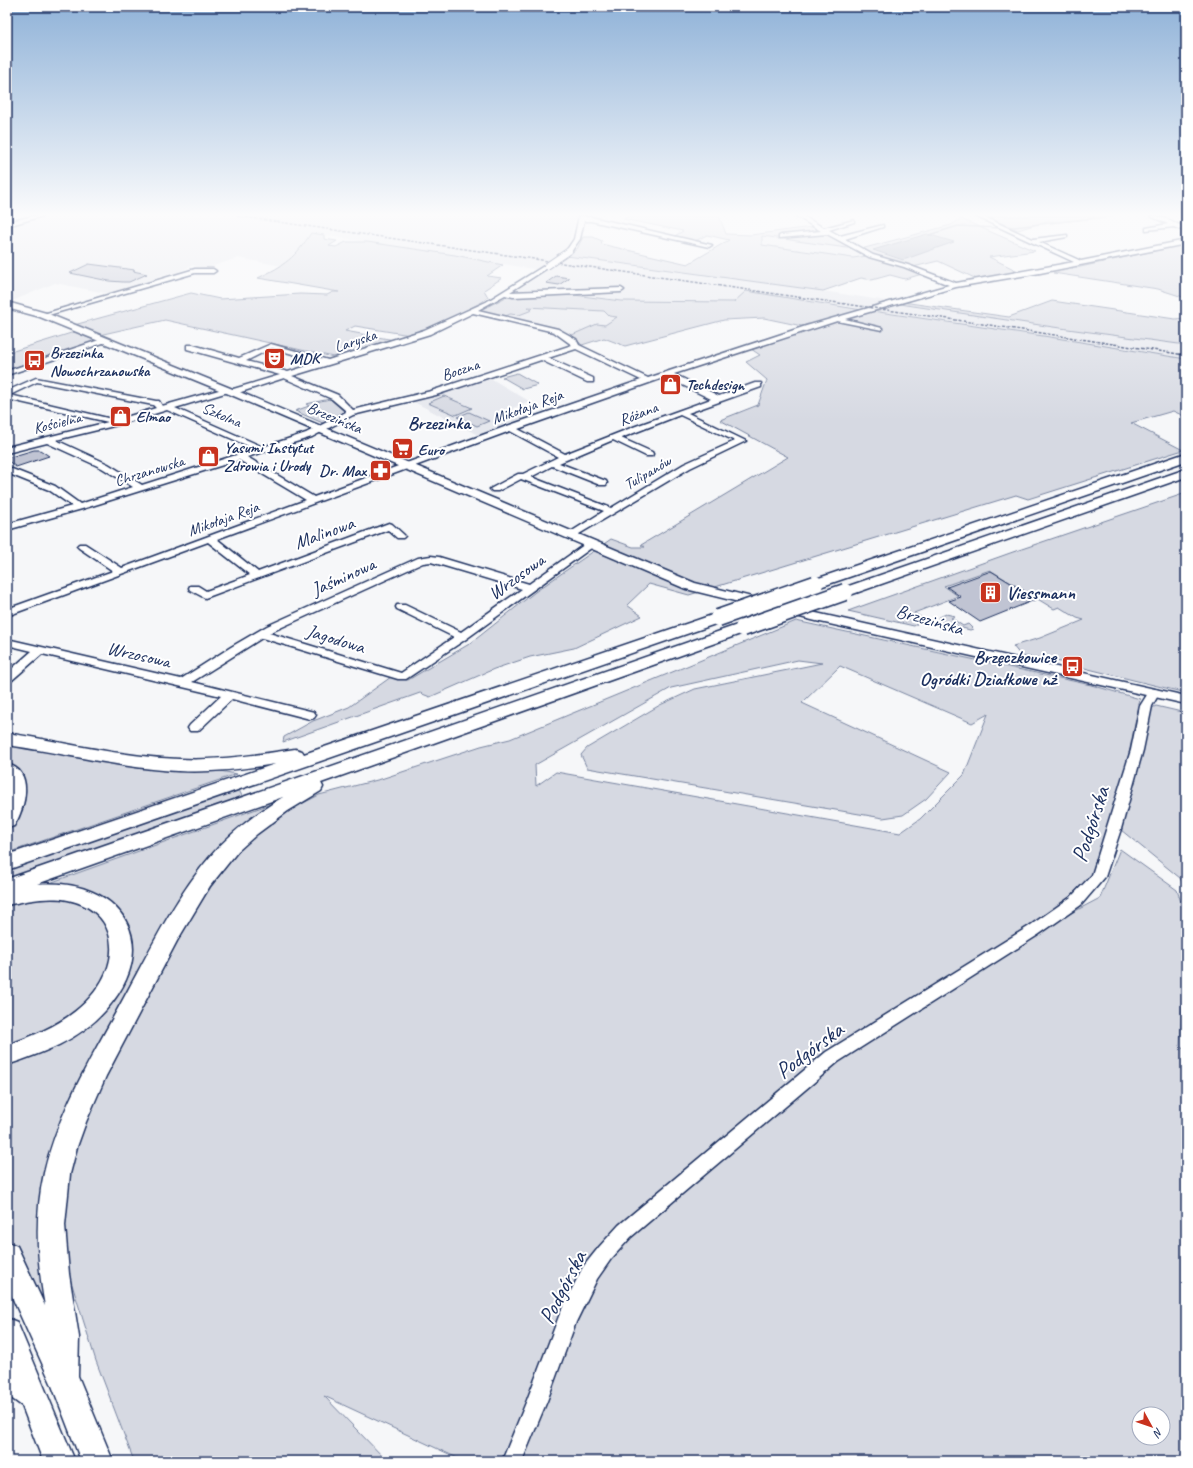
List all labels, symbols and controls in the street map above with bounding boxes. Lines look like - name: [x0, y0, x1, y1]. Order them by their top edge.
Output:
- street label: Laryska: [332, 324, 380, 357]
- place label: Brzezinka Nowochrzanowska: [50, 343, 151, 381]
- theatre icon: MDK: [261, 345, 287, 371]
- bus stop icon: Brzezinka Nowochrzanowska: [21, 348, 47, 374]
- place label: MDK: [290, 349, 322, 369]
- street label: Boczna: [439, 354, 483, 385]
- shop icon: Techdesign: [658, 371, 684, 397]
- place label: Techdesign: [686, 375, 746, 395]
- street label: Mikołaja Reja: [489, 385, 567, 429]
- street label: Brzezińska: [304, 397, 366, 439]
- street label: Różana: [616, 397, 662, 430]
- street label: Szkolna: [199, 398, 246, 433]
- shop icon: Elmao: [107, 403, 133, 429]
- street label: Kościelna: [31, 407, 85, 439]
- place label: Elmao: [136, 407, 172, 427]
- district label: Brzezinka: [408, 411, 472, 435]
- supermarket icon: Euro: [390, 436, 416, 462]
- place label: Yasumi Instytut Zdrowia i Urody: [224, 438, 315, 476]
- place label: Euro: [418, 440, 446, 460]
- shop icon: Yasumi Instytut Zdrowia i Urody: [196, 443, 222, 469]
- street label: Chrzanowska: [112, 450, 188, 491]
- street label: Tulipanów: [620, 450, 676, 495]
- pharmacy icon: Dr. Max: [368, 457, 394, 483]
- place label: Dr. Max: [319, 461, 368, 481]
- street label: Mikołaja Reja: [185, 497, 263, 541]
- street label: Malinowa: [291, 510, 359, 555]
- street label: Wrzosowa: [484, 547, 551, 605]
- street label: Jaśminowa: [307, 551, 381, 602]
- building icon: Viessmann: [977, 579, 1003, 605]
- place label: Viessmann: [1006, 581, 1075, 605]
- street label: Brzezińska: [893, 599, 968, 641]
- street label: Jagodowa: [303, 618, 369, 660]
- street label: Wrzosowa: [105, 636, 175, 674]
- place label: Brzęczkowice Ogródki Działkowe nż: [920, 645, 1058, 691]
- bus stop icon: Brzęczkowice Ogródki Działkowe nż: [1059, 654, 1085, 680]
- street label: Podgórska: [1065, 781, 1117, 866]
- street label: Podgórska: [769, 1014, 851, 1085]
- street label: Podgórska: [532, 1244, 594, 1329]
- north arrow: [1131, 1406, 1171, 1446]
- text: N: [1150, 1425, 1166, 1441]

